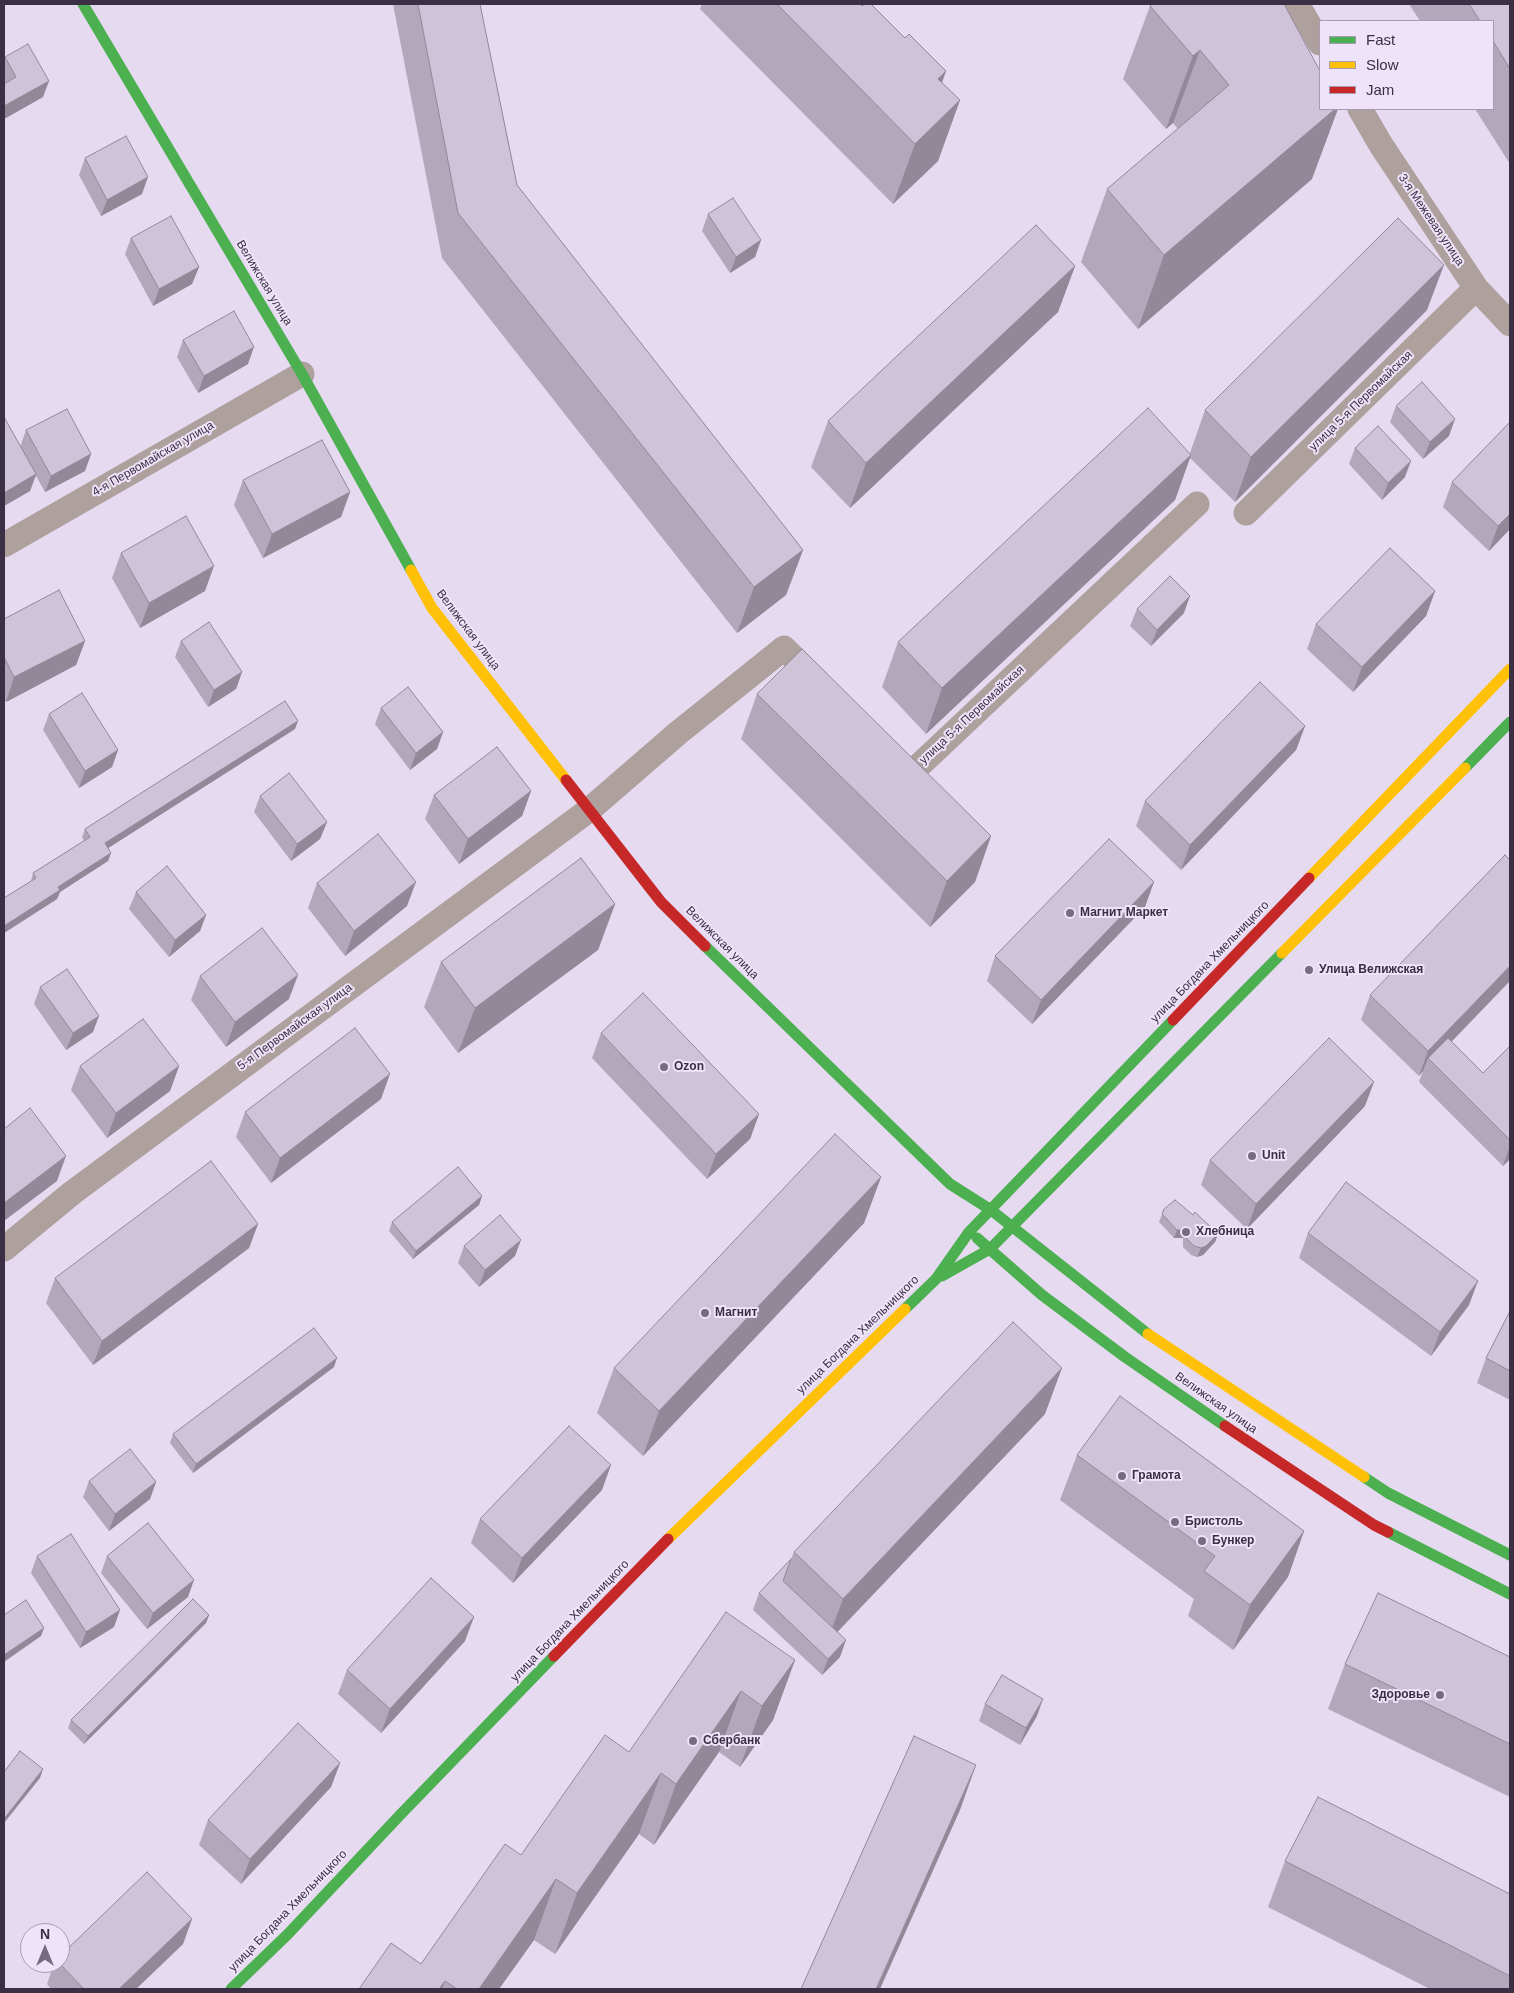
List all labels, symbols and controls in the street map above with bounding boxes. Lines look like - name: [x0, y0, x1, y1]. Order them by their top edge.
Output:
- legend: [1319, 20, 1494, 110]
- text: Fast: [1366, 31, 1395, 48]
- text: Slow: [1366, 56, 1399, 73]
- text: Jam: [1366, 81, 1394, 98]
- street label: 3-я Межевая улица: [1395, 171, 1467, 269]
- street label: Велижская улица: [233, 238, 295, 328]
- street label: улица 5-я Первомайская: [1306, 348, 1416, 454]
- street label: 4-я Первомайская улица: [90, 418, 216, 500]
- street label: Велижская улица: [433, 587, 503, 673]
- street label: улица 5-я Первомайская: [917, 663, 1027, 767]
- street label: улица Богдана Хмельницкого: [1148, 898, 1272, 1026]
- street label: Велижская улица: [683, 904, 761, 982]
- place label: Магнит Маркет: [1080, 906, 1168, 920]
- marker: Магнит Маркет: [1064, 907, 1076, 919]
- place label: Улица Велижская: [1319, 963, 1423, 977]
- marker: Улица Велижская: [1303, 964, 1315, 976]
- street label: 5-я Первомайская улица: [235, 981, 355, 1073]
- place label: Ozon: [674, 1060, 704, 1074]
- marker: Ozon: [658, 1061, 670, 1073]
- place label: Unit: [1262, 1149, 1285, 1163]
- marker: Unit: [1246, 1150, 1258, 1162]
- place label: Хлебница: [1196, 1225, 1254, 1239]
- marker: Хлебница: [1180, 1226, 1192, 1238]
- street label: улица Богдана Хмельницкого: [794, 1273, 922, 1397]
- place label: Магнит: [715, 1306, 757, 1320]
- marker: Магнит: [699, 1307, 711, 1319]
- street label: Велижская улица: [1172, 1369, 1260, 1437]
- place label: Грамота: [1132, 1469, 1181, 1483]
- marker: Грамота: [1116, 1470, 1128, 1482]
- place label: Бристоль: [1185, 1515, 1243, 1529]
- marker: Бристоль: [1169, 1516, 1181, 1528]
- place label: Бункер: [1212, 1534, 1254, 1548]
- marker: Бункер: [1196, 1535, 1208, 1547]
- street label: улица Богдана Хмельницкого: [508, 1557, 632, 1685]
- place label: Здоровье: [1371, 1688, 1430, 1702]
- marker: Здоровье: [1434, 1689, 1446, 1701]
- place label: Сбербанк: [703, 1734, 760, 1748]
- marker: Сбербанк: [687, 1735, 699, 1747]
- street label: улица Богдана Хмельницкого: [226, 1847, 350, 1975]
- north arrow: [20, 1923, 70, 1973]
- text: N: [40, 1926, 50, 1942]

